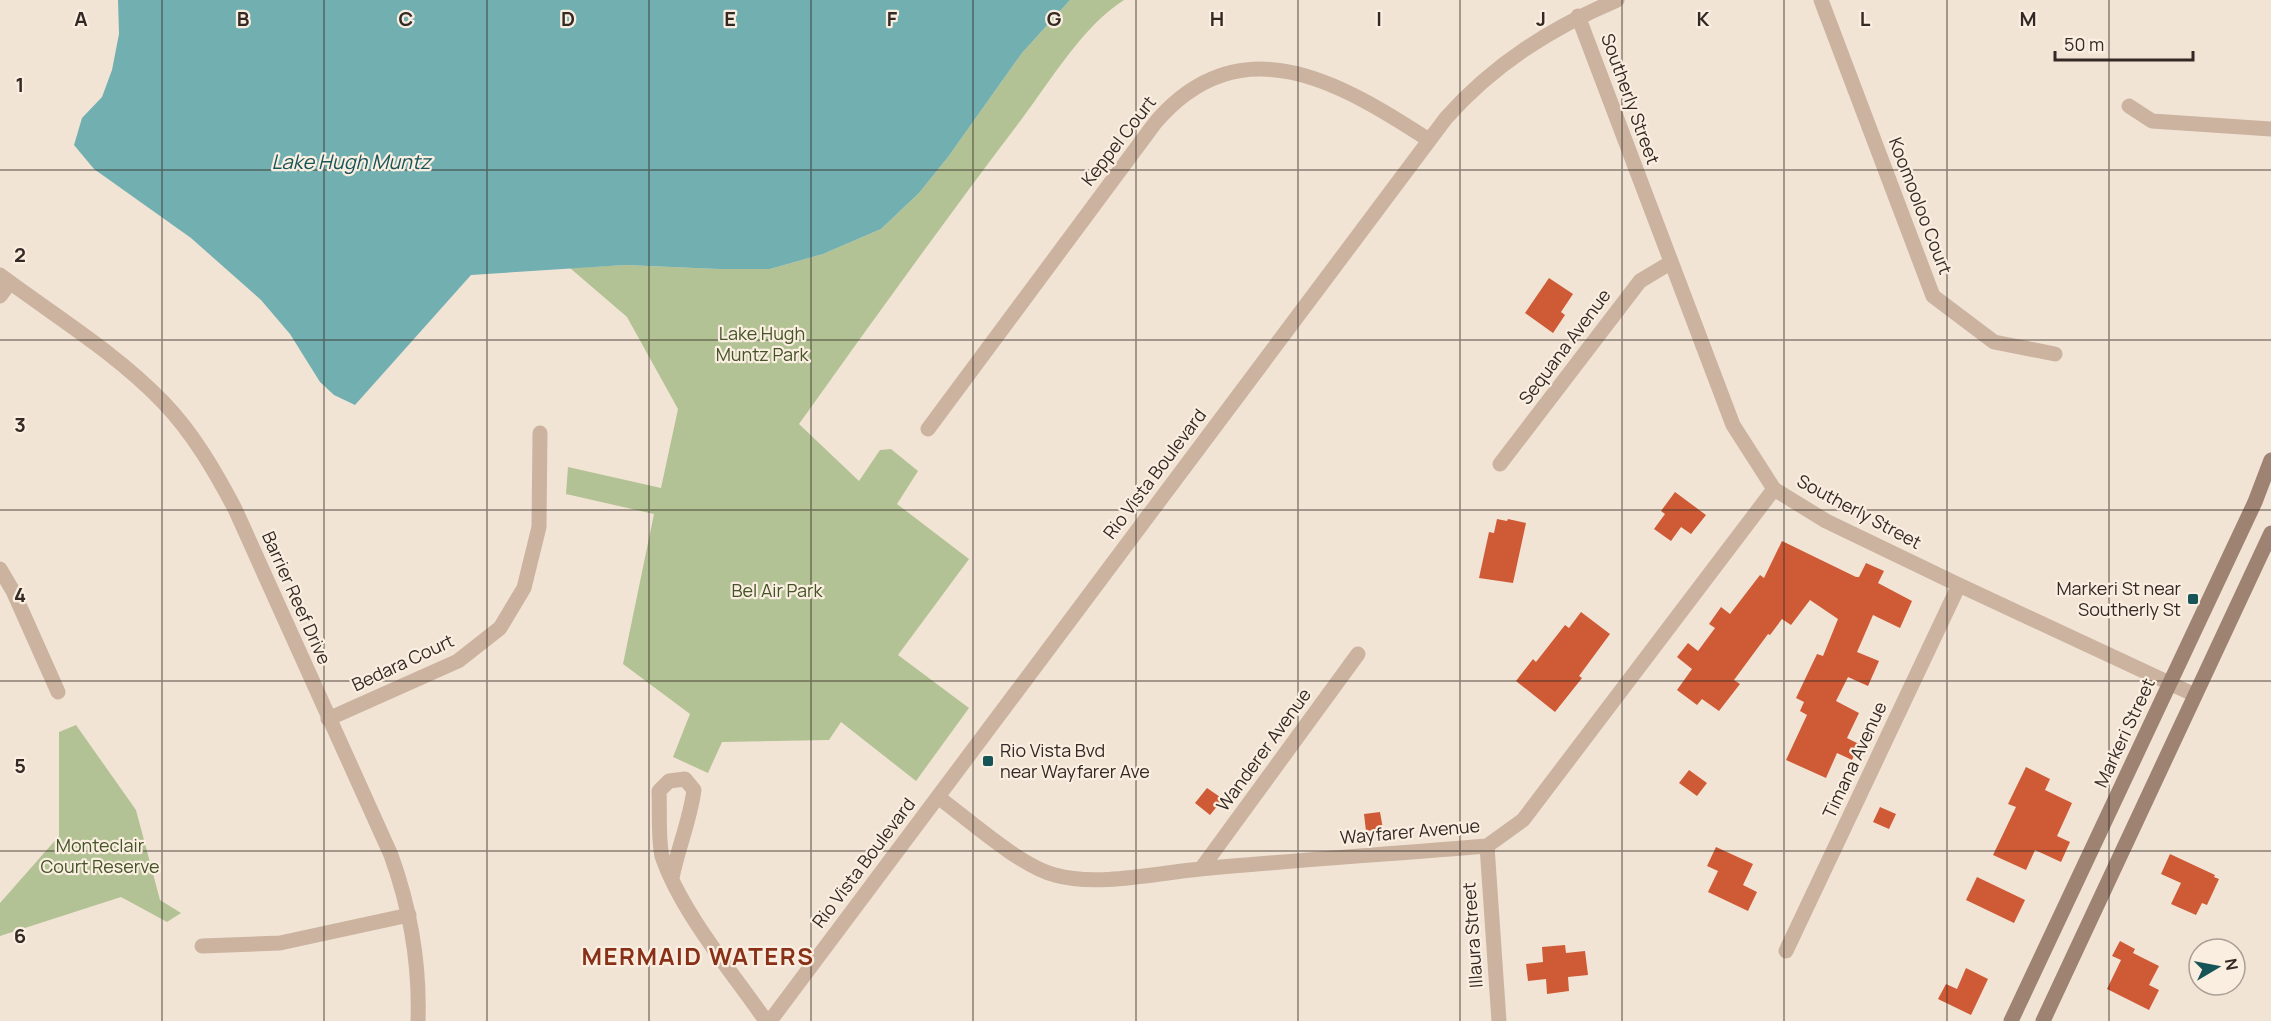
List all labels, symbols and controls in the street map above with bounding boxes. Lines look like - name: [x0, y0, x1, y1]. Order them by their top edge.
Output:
- text: A: [74, 5, 88, 32]
- text: B: [237, 5, 250, 32]
- text: C: [399, 5, 413, 32]
- text: D: [561, 5, 575, 32]
- text: E: [724, 5, 736, 32]
- text: F: [887, 5, 898, 32]
- text: G: [1047, 5, 1062, 32]
- text: H: [1210, 5, 1224, 32]
- text: I: [1376, 5, 1382, 32]
- text: J: [1536, 5, 1546, 32]
- text: K: [1697, 5, 1710, 32]
- text: L: [1860, 5, 1871, 32]
- text: M: [2019, 5, 2037, 32]
- scale bar: [2055, 24, 2193, 62]
- street label: Southerly Street: [1596, 30, 1666, 167]
- text: 50 m: [2064, 32, 2104, 56]
- text: 1: [16, 71, 24, 98]
- street label: Keppel Court: [1076, 91, 1161, 190]
- street label: Koomooloo Court: [1884, 134, 1958, 278]
- water label: Lake Hugh Muntz: [271, 148, 433, 175]
- text: 2: [14, 241, 26, 268]
- street label: Sequana Avenue: [1513, 284, 1616, 409]
- park label: Lake Hugh Muntz Park: [716, 321, 809, 366]
- street label: Rio Vista Boulevard: [1097, 403, 1211, 543]
- text: 3: [14, 411, 26, 438]
- street label: Southerly Street: [1793, 468, 1926, 554]
- street label: Barrier Reef Drive: [257, 527, 337, 668]
- place label: Markeri St near Southerly St: [2056, 576, 2182, 621]
- park label: Bel Air Park: [732, 578, 824, 602]
- text: 4: [14, 581, 26, 608]
- marker: Markeri St near Southerly St: [2186, 592, 2200, 606]
- street label: Bedara Court: [348, 628, 457, 696]
- street label: Markeri Street: [2088, 674, 2160, 791]
- street label: Wanderer Avenue: [1210, 683, 1316, 816]
- street label: Timana Avenue: [1817, 697, 1892, 822]
- place label: Rio Vista Bvd near Wayfarer Ave: [1000, 738, 1150, 783]
- text: 5: [14, 752, 26, 779]
- marker: Rio Vista Bvd near Wayfarer Ave: [981, 754, 995, 768]
- street label: Rio Vista Boulevard: [806, 792, 920, 932]
- street label: Wayfarer Avenue: [1339, 813, 1481, 849]
- park label: Monteclair Court Reserve: [40, 833, 160, 878]
- street label: Illaura Street: [1456, 881, 1488, 989]
- text: 6: [14, 922, 26, 949]
- north arrow: [2187, 937, 2247, 997]
- district label: MERMAID WATERS: [582, 939, 814, 972]
- text: N: [2220, 957, 2244, 972]

